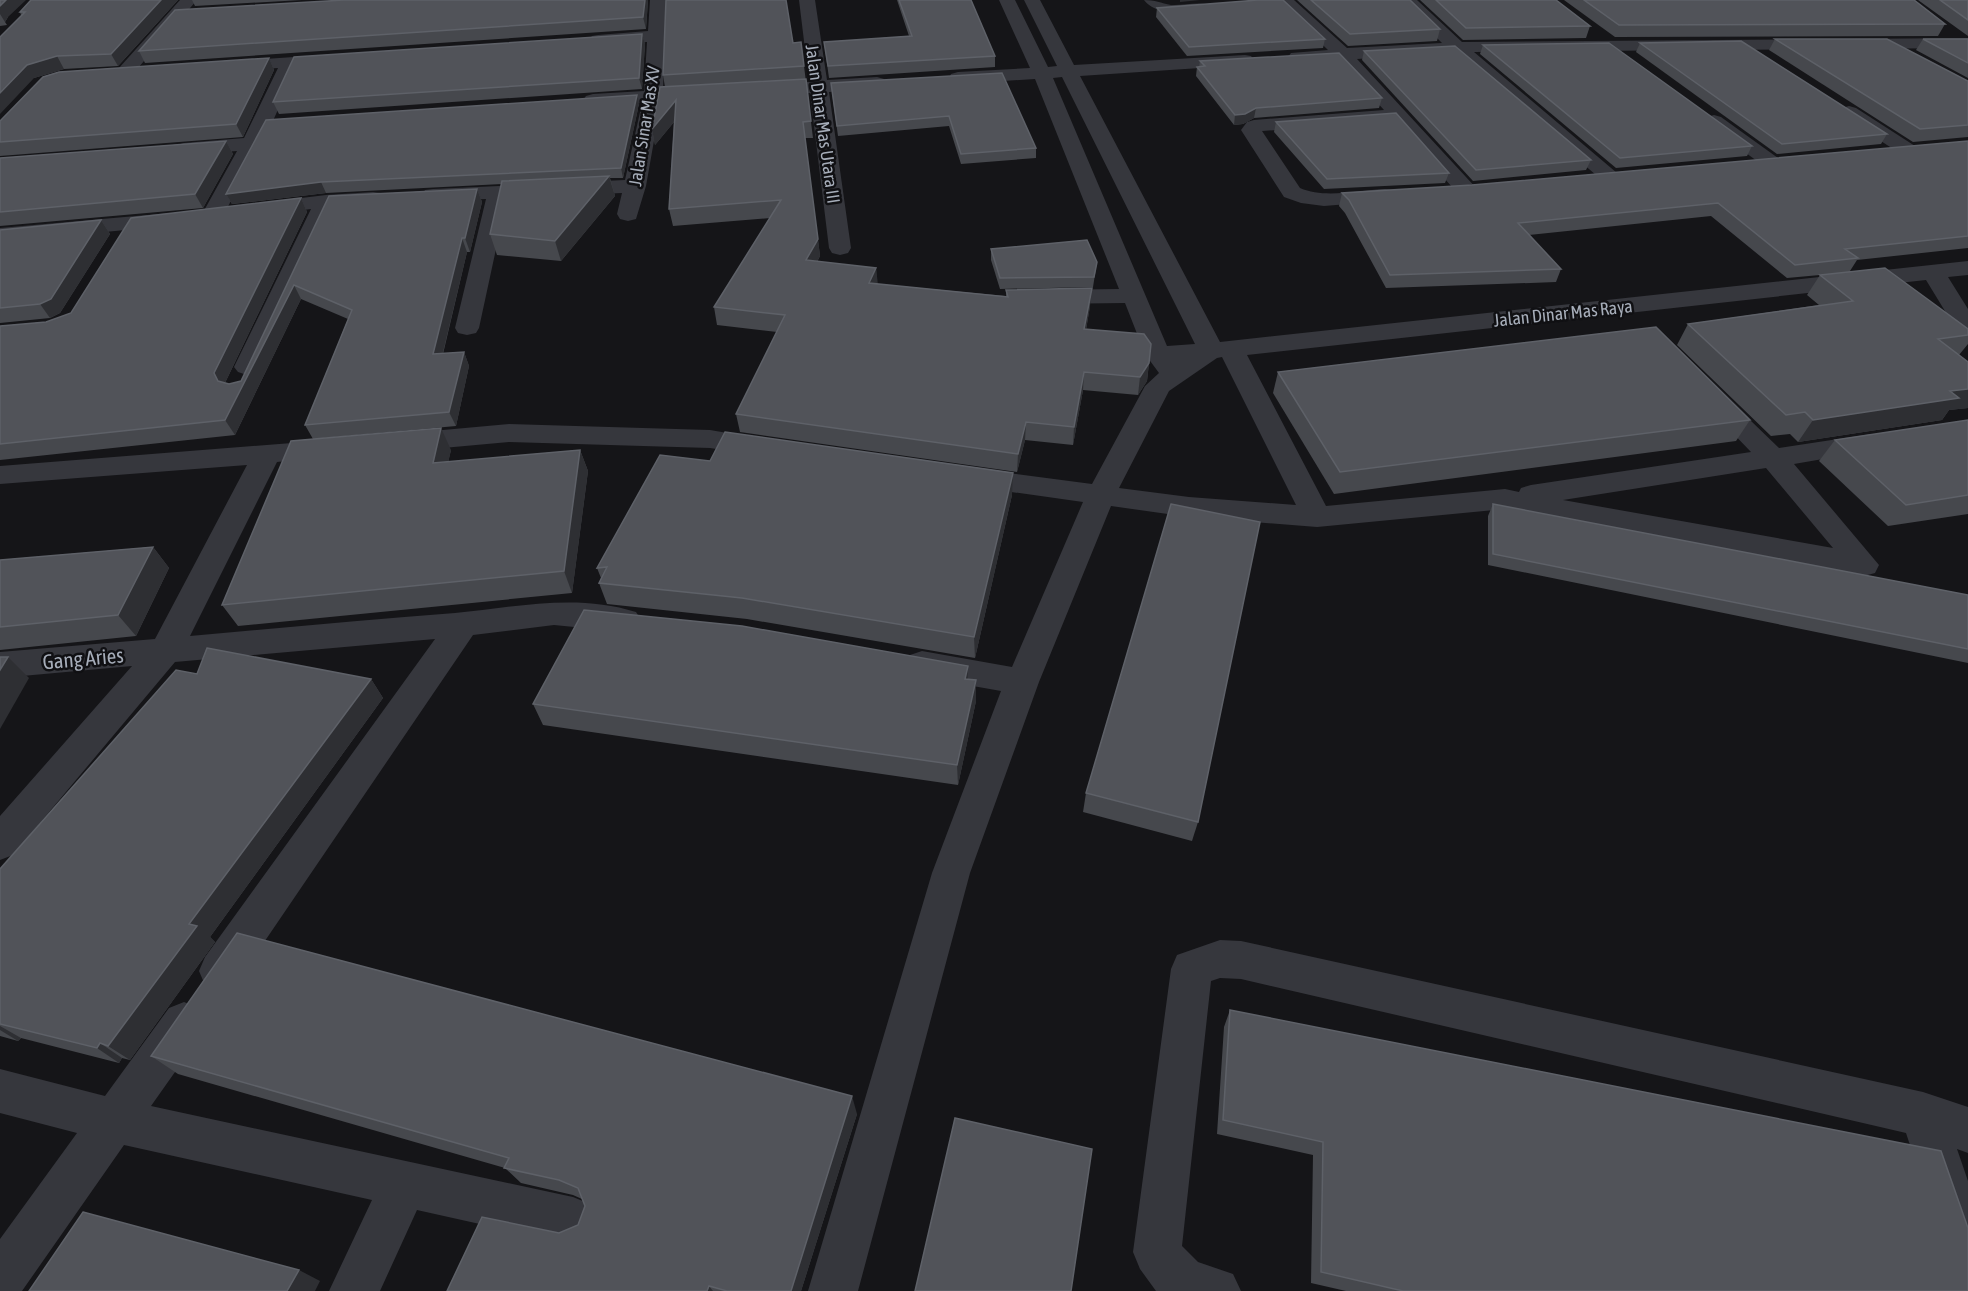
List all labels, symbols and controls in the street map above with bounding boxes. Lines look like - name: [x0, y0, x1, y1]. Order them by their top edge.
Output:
- street label: Jalan Dinar Mas Utara III: [801, 43, 845, 205]
- street label: Jalan Sinar Mas XV: [624, 64, 664, 188]
- street label: Jalan Dinar Mas Raya: [1492, 295, 1634, 331]
- street label: Gang Aries: [41, 643, 125, 673]

